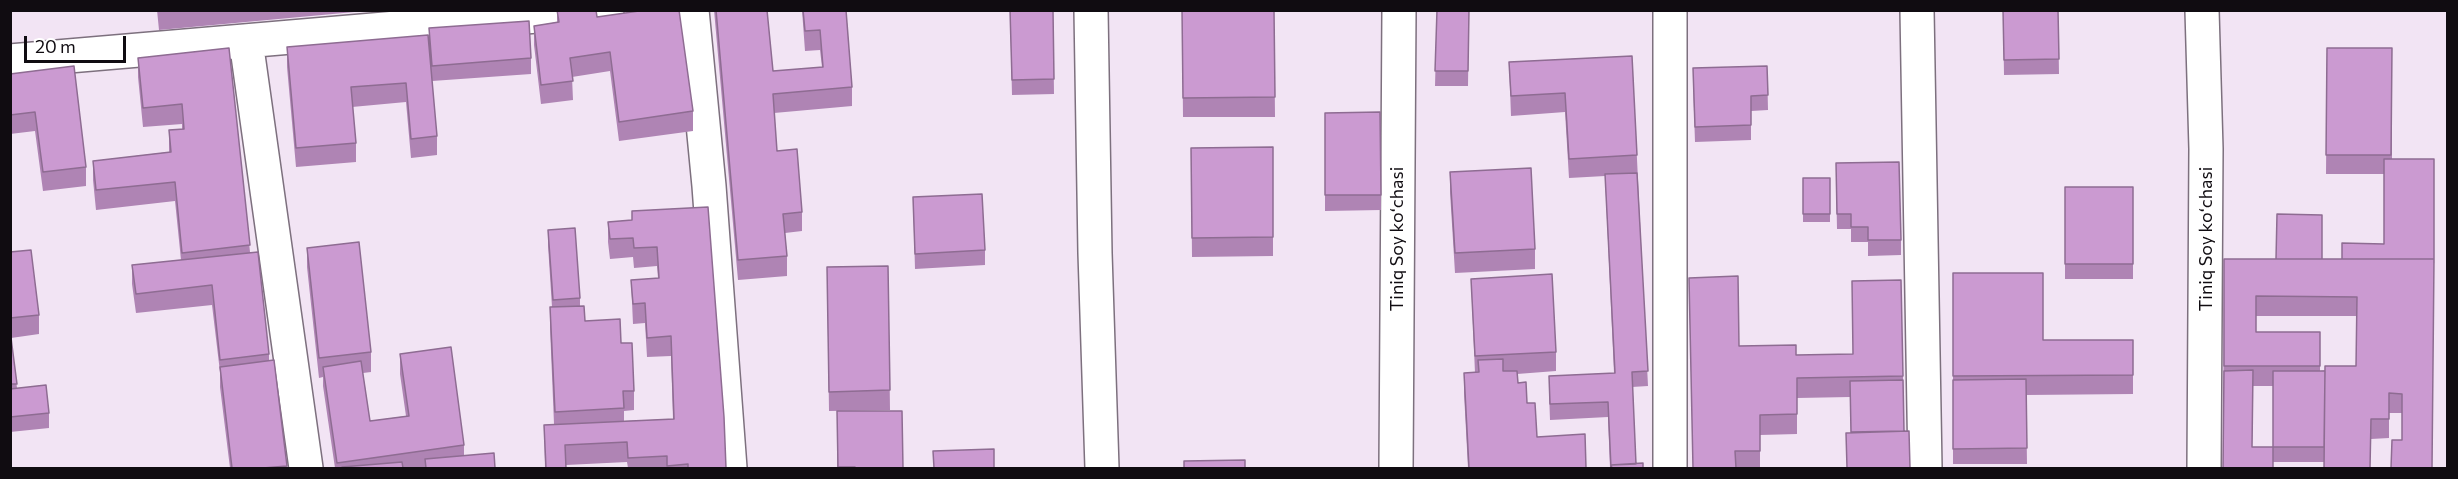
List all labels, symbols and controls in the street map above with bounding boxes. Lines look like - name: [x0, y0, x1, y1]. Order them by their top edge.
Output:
- scale bar: [27, 24, 129, 62]
- text: 20 m: [35, 35, 76, 57]
- street label: Tiniq Soy koʻchasi: [1386, 167, 1408, 311]
- street label: Tiniq Soy koʻchasi: [2195, 167, 2217, 311]

